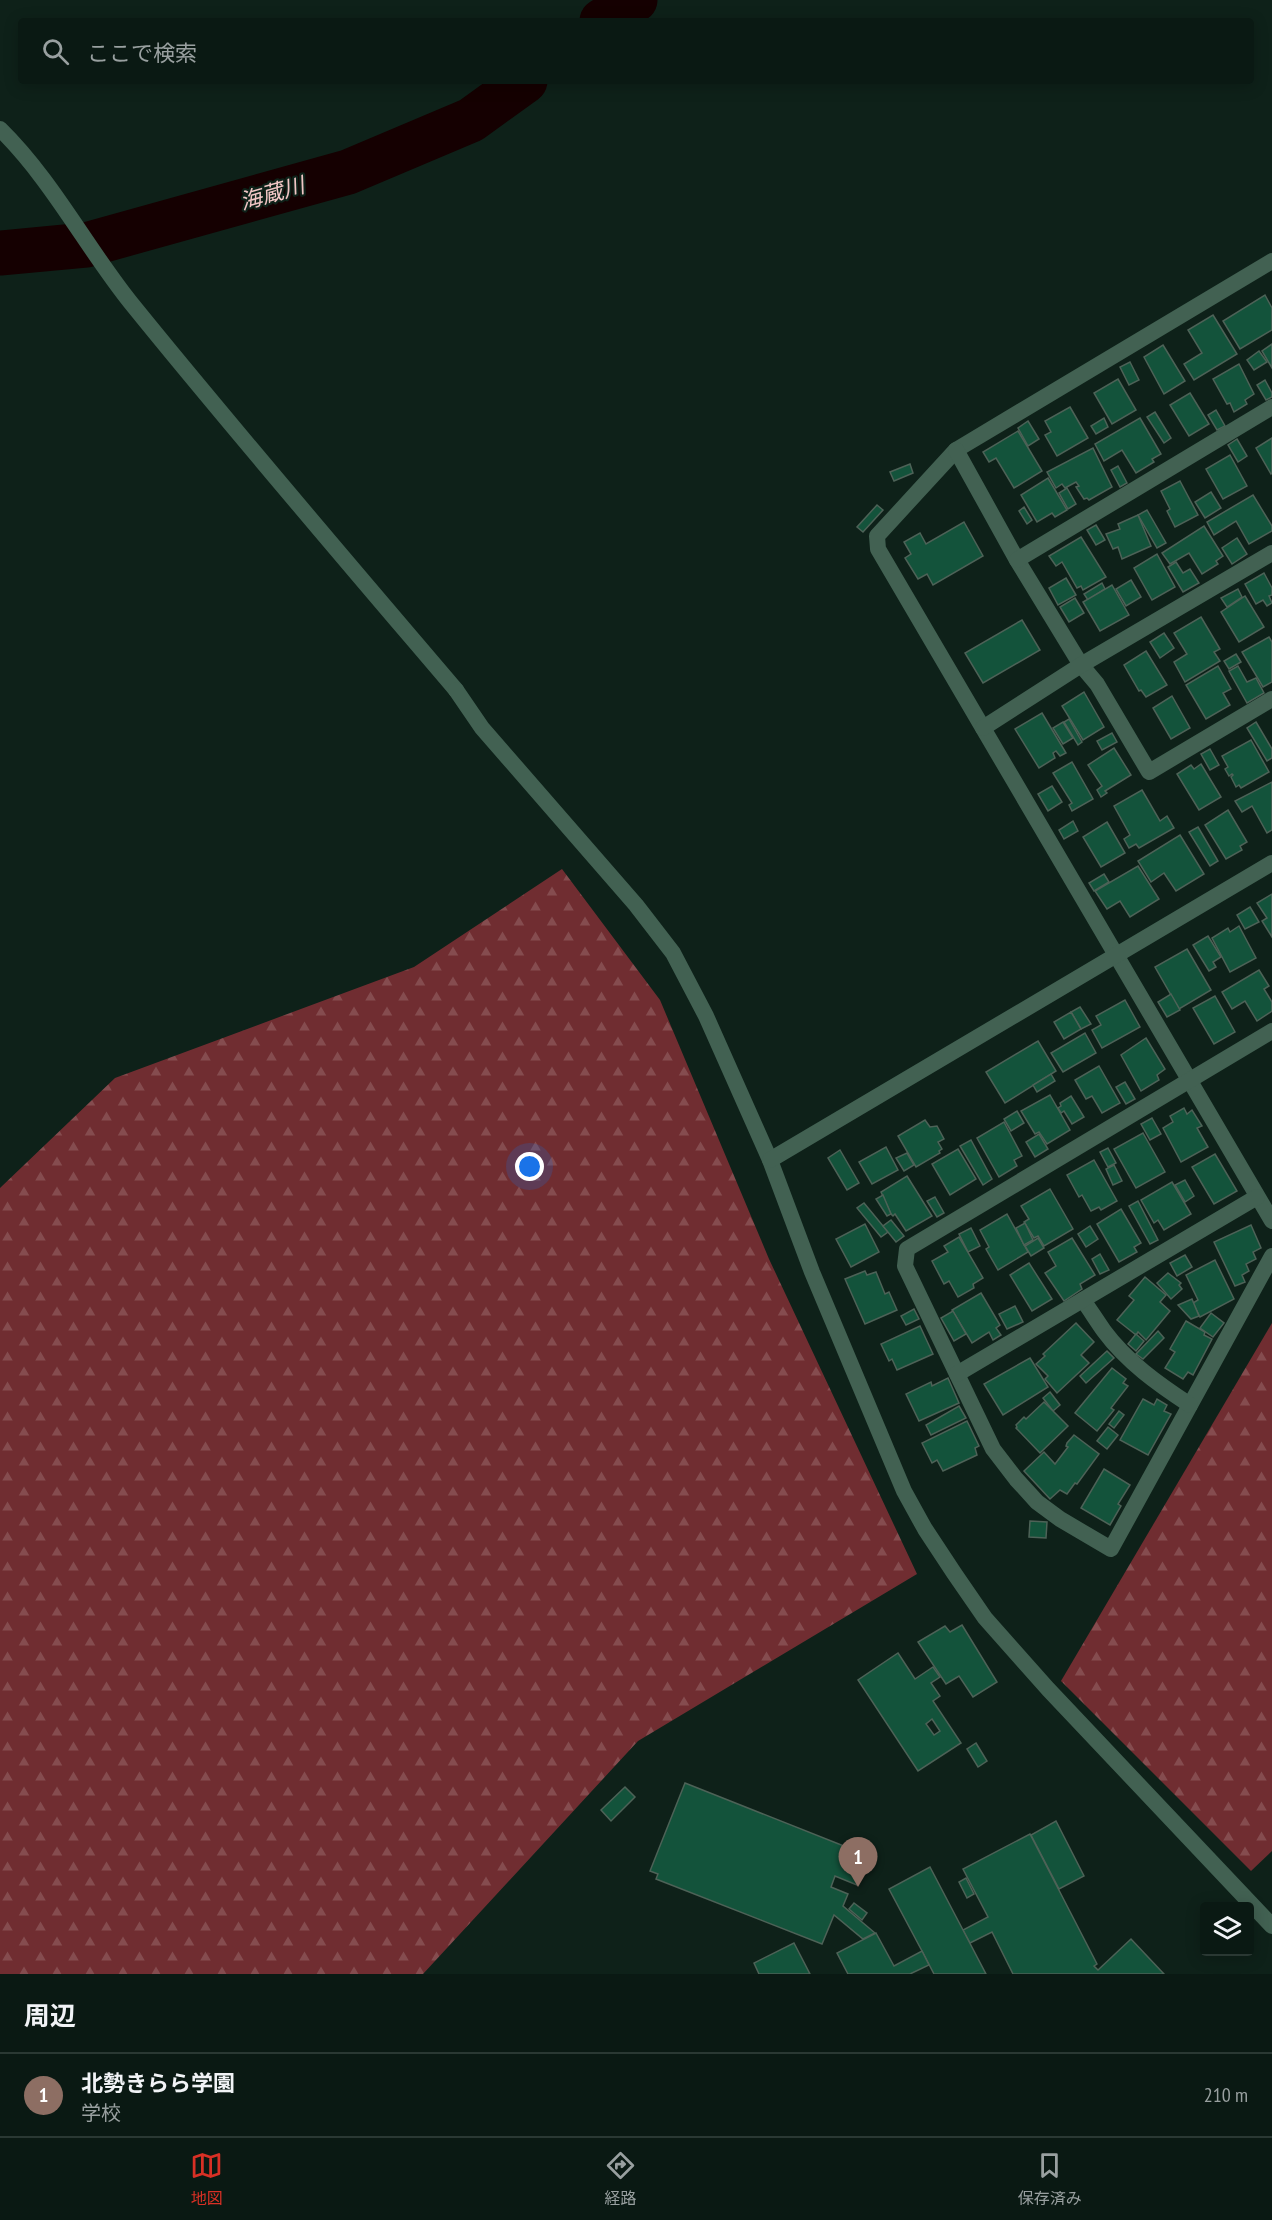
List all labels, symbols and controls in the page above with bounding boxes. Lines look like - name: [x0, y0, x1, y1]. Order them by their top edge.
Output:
- search box: [18, 18, 1254, 84]
- icon: search: [39, 35, 72, 68]
- text: ここで検索: [87, 39, 197, 67]
- water label: 海蔵川: [236, 170, 309, 216]
- your location: [515, 1152, 544, 1181]
- pin: 1: [838, 1838, 878, 1887]
- map controls: [1200, 1902, 1254, 1956]
- button: layers: [1200, 1902, 1254, 1956]
- text: 周辺: [24, 1999, 76, 2032]
- text: 北勢きらら学園: [81, 2069, 235, 2097]
- text: 1: [39, 2082, 48, 2108]
- text: 210 m: [1204, 2082, 1248, 2108]
- text: 学校: [81, 2100, 121, 2126]
- tab: 地図: [190, 2149, 223, 2209]
- tab: 経路: [604, 2149, 637, 2209]
- tab: 保存済み: [1018, 2149, 1082, 2209]

